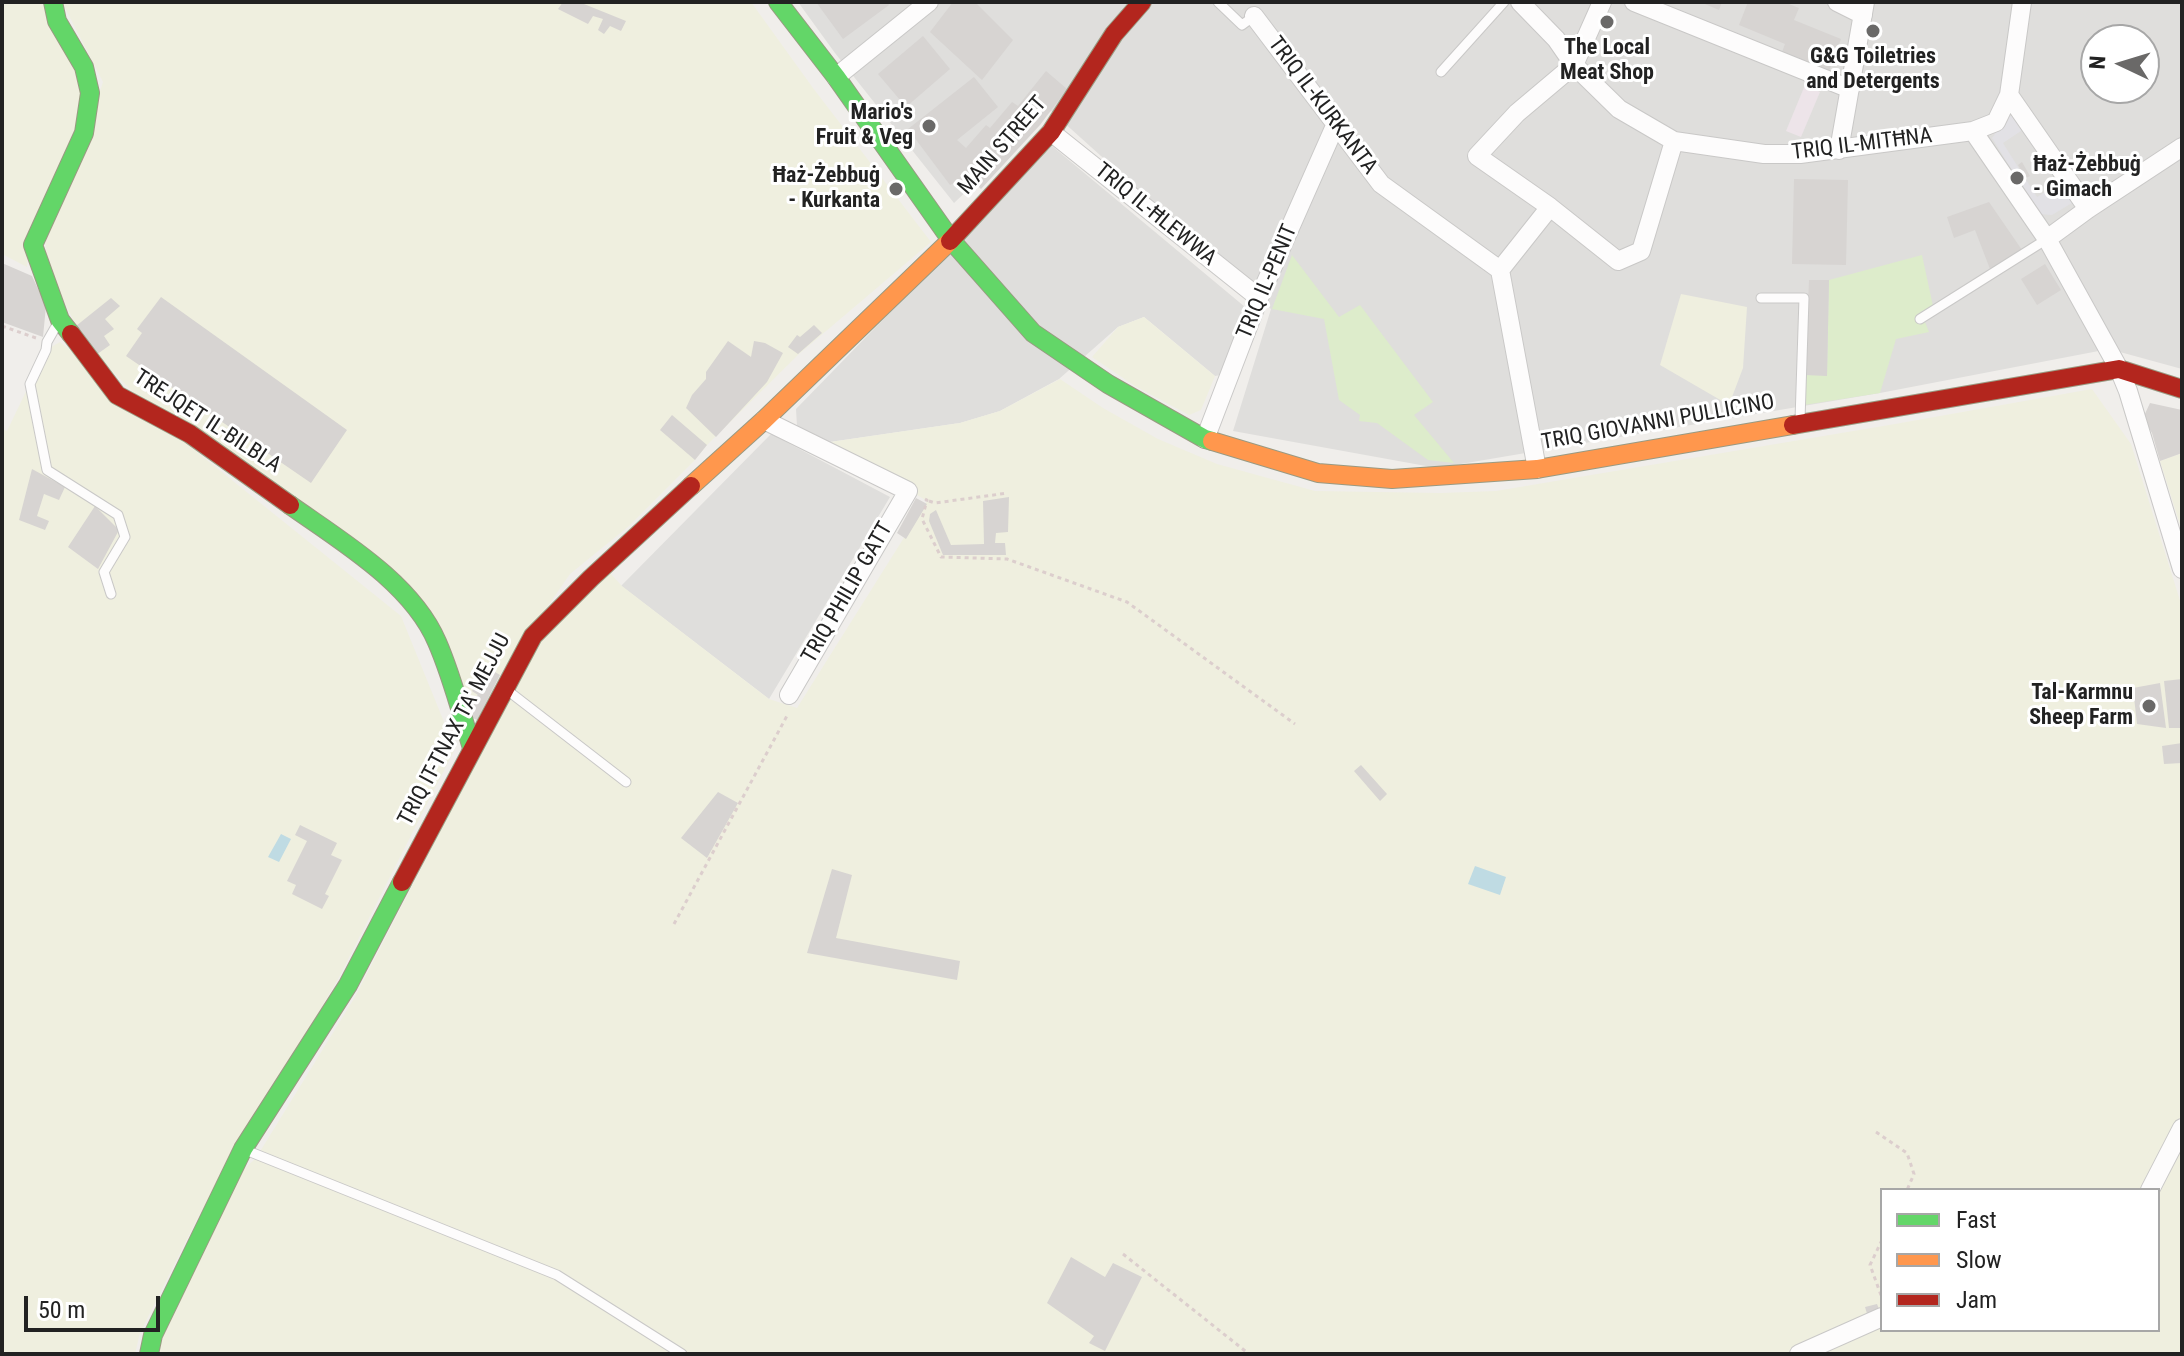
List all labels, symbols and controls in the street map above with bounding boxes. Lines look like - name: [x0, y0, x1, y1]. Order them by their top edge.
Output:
- marker: The Local Meat Shop: [1598, 13, 1616, 31]
- marker: G&G Toiletries and Detergents: [1864, 22, 1882, 40]
- north arrow: [2080, 24, 2160, 104]
- street label: TRIQ IL-KURKANTA: [1262, 32, 1382, 180]
- place label: The Local Meat Shop: [1560, 35, 1654, 86]
- place label: G&G Toiletries and Detergents: [1806, 44, 1940, 96]
- text: N: [2085, 55, 2110, 70]
- street label: MAIN STREET: [953, 91, 1053, 201]
- place label: Mario's Fruit & Veg: [816, 100, 913, 152]
- marker: Mario's Fruit & Veg: [920, 117, 938, 135]
- street label: TRIQ IL-MITĦNA: [1790, 123, 1934, 167]
- place label: Ħaż-Żebbuġ - Gimach: [2033, 152, 2141, 204]
- street label: TRIQ IL-ĦLEWWA: [1089, 158, 1221, 272]
- place label: Ħaż-Żebbuġ - Kurkanta: [772, 163, 880, 214]
- marker: Ħaż-Żebbuġ - Gimach: [2008, 169, 2026, 187]
- marker: Ħaż-Żebbuġ - Kurkanta: [887, 180, 905, 198]
- street label: TRIQ IL-PENIT: [1232, 221, 1304, 343]
- street label: TREJQET IL-BILBLA: [128, 365, 286, 479]
- street label: TRIQ GIOVANNI PULLICINO: [1539, 389, 1777, 457]
- street label: TRIQ PHILIP GATT: [797, 518, 899, 668]
- street label: TRIQ IT-TNAX TA' MEJJU: [393, 629, 517, 831]
- place label: Tal-Karmnu Sheep Farm: [2029, 680, 2133, 732]
- marker: Tal-Karmnu Sheep Farm: [2140, 697, 2158, 715]
- legend: [1880, 1188, 2160, 1332]
- text: Fast: [1956, 1206, 1997, 1234]
- text: Slow: [1956, 1246, 2002, 1274]
- scale bar: [28, 1280, 164, 1330]
- text: Jam: [1956, 1286, 1997, 1314]
- text: 50 m: [38, 1296, 85, 1324]

